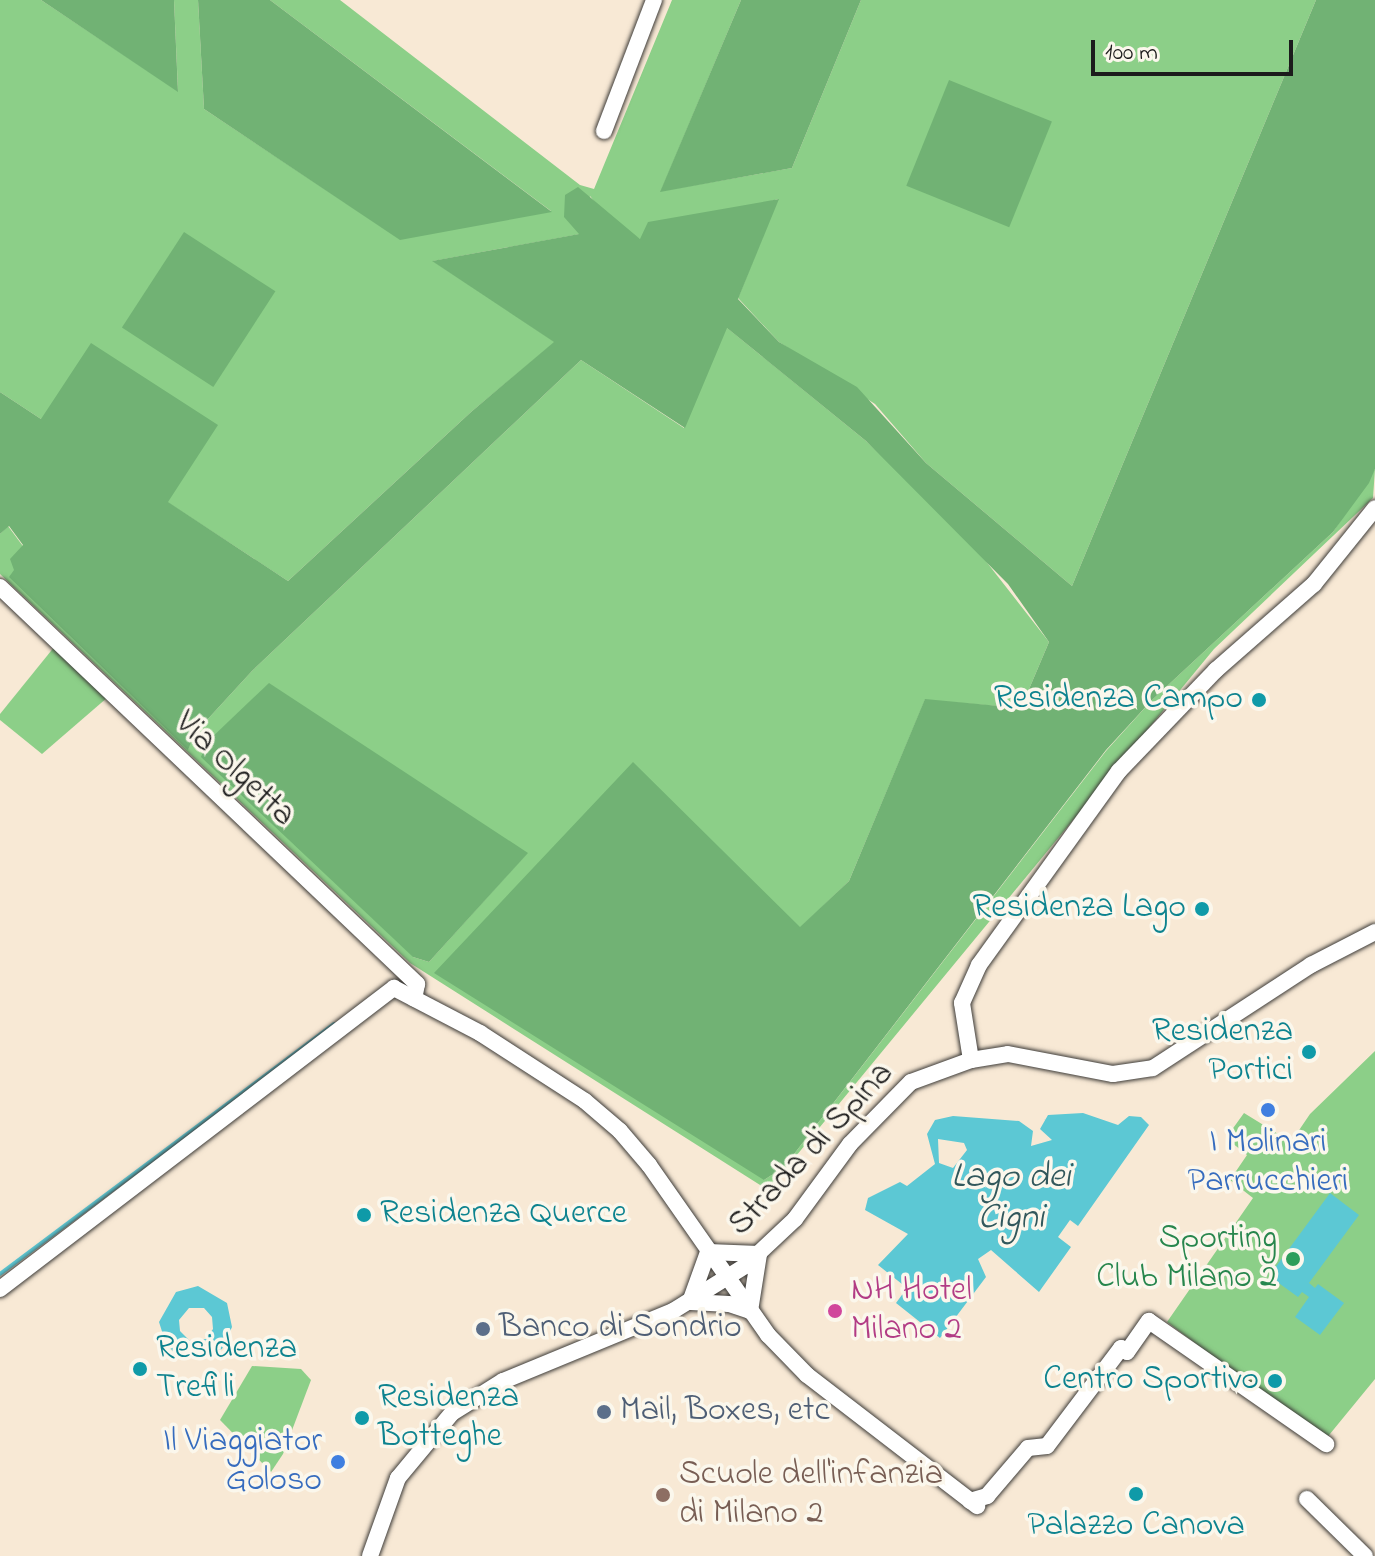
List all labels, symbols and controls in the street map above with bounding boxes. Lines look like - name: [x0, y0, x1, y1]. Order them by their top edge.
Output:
- scale bar: [1095, 24, 1297, 74]
- text: 100 m: [1105, 36, 1158, 71]
- place label: Residenza Campo: [994, 680, 1243, 720]
- marker: Residenza Campo: [1250, 691, 1268, 709]
- street label: Via Olgetta: [165, 704, 303, 836]
- place label: Residenza Lago: [972, 889, 1186, 929]
- marker: Residenza Lago: [1193, 900, 1211, 918]
- place label: Residenza Portici: [1152, 1012, 1293, 1092]
- marker: Residenza Portici: [1300, 1043, 1318, 1061]
- street label: Strada di Spina: [721, 1054, 903, 1246]
- marker: I Molinari Parrucchieri: [1259, 1101, 1277, 1119]
- place label: I Molinari Parrucchieri: [1188, 1123, 1348, 1202]
- water label: Lago dei Cigni: [951, 1155, 1071, 1240]
- place label: Residenza Querce: [380, 1195, 627, 1235]
- marker: Residenza Querce: [355, 1206, 373, 1224]
- place label: Sporting Club Milano 2: [1096, 1219, 1277, 1298]
- marker: Sporting Club Milano 2: [1284, 1250, 1302, 1268]
- place label: NH Hotel Milano 2: [851, 1271, 972, 1350]
- marker: NH Hotel Milano 2: [826, 1302, 844, 1320]
- place label: Banco di Sondrio: [499, 1309, 742, 1349]
- marker: Banco di Sondrio: [474, 1320, 492, 1338]
- place label: Residenza Trefili: [156, 1329, 297, 1408]
- marker: Residenza Trefili: [131, 1360, 149, 1378]
- place label: Centro Sportivo: [1043, 1361, 1259, 1401]
- marker: Centro Sportivo: [1266, 1372, 1284, 1390]
- place label: Residenza Botteghe: [378, 1378, 519, 1458]
- place label: Mail, Boxes, etc: [620, 1392, 830, 1432]
- marker: Mail, Boxes, etc: [595, 1403, 613, 1421]
- marker: Residenza Botteghe: [353, 1409, 371, 1427]
- place label: Il Viaggiator Goloso: [163, 1422, 322, 1502]
- marker: Il Viaggiator Goloso: [329, 1453, 347, 1471]
- place label: Scuole dell'infanzia di Milano 2: [679, 1455, 943, 1534]
- marker: Palazzo Canova: [1127, 1485, 1145, 1503]
- marker: Scuole dell'infanzia di Milano 2: [654, 1486, 672, 1504]
- place label: Palazzo Canova: [1027, 1507, 1245, 1547]

